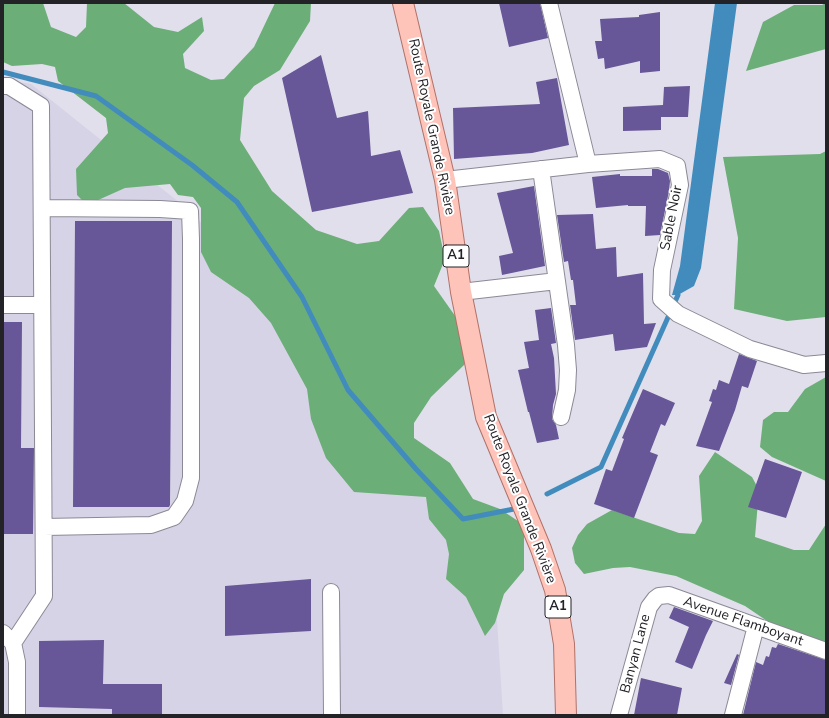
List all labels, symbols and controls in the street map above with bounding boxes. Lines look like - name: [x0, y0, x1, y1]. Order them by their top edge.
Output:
- street label: Route Royale Grande Rivière: [404, 37, 458, 217]
- street label: Sable Noir: [657, 184, 687, 252]
- road number: A1: [443, 245, 469, 267]
- street label: Route Royale Grande Rivière: [479, 412, 559, 586]
- street label: Avenue Flamboyant: [681, 594, 805, 650]
- road number: A1: [545, 596, 571, 618]
- street label: Banyan Lane: [617, 613, 655, 695]

